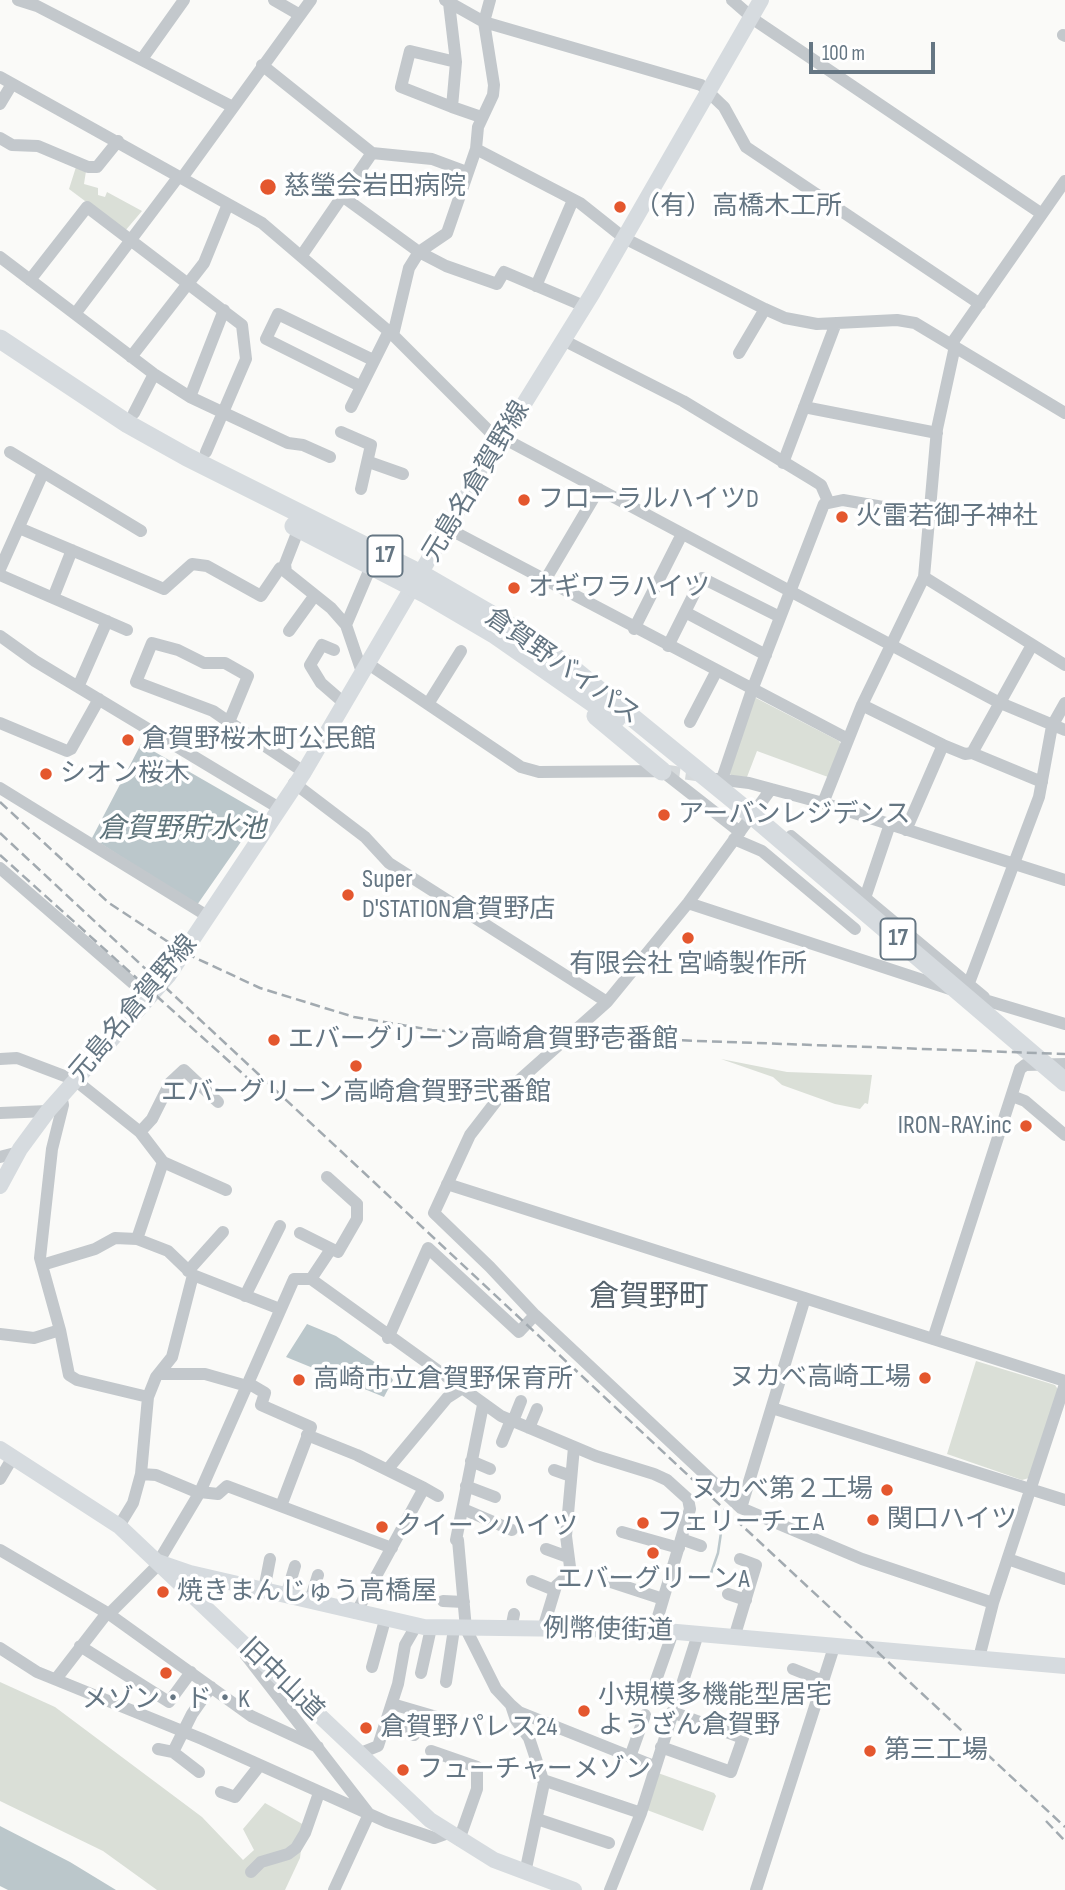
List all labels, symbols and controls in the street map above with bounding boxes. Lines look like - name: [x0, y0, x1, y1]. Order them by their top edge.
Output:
- scale bar: [813, 28, 939, 72]
- text: 100 m: [822, 41, 865, 66]
- place label: 慈瑩会岩田病院: [284, 171, 466, 203]
- marker: 慈瑩会岩田病院: [258, 177, 278, 197]
- place label: （有）高橋木工所: [634, 191, 842, 223]
- marker: （有）高橋木工所: [612, 199, 628, 215]
- street label: 元島名倉賀野線: [417, 396, 537, 568]
- place label: フローラルハイツD: [538, 484, 759, 516]
- marker: フローラルハイツD: [516, 492, 532, 508]
- place label: 火雷若御子神社: [856, 501, 1038, 533]
- marker: 火雷若御子神社: [834, 509, 850, 525]
- road number: 17: [368, 536, 402, 576]
- place label: オギワラハイツ: [528, 572, 710, 604]
- marker: オギワラハイツ: [506, 580, 522, 596]
- street label: 倉賀野バイパス: [479, 602, 645, 732]
- place label: 倉賀野桜木町公民館: [142, 724, 376, 756]
- marker: 倉賀野桜木町公民館: [120, 732, 136, 748]
- place label: シオン桜木: [60, 758, 190, 790]
- marker: シオン桜木: [38, 766, 54, 782]
- place label: アーバンレジデンス: [678, 799, 910, 831]
- marker: アーバンレジデンス: [656, 807, 672, 823]
- water label: 倉賀野貯水池: [98, 813, 266, 847]
- place label: Super D'STATION倉賀野店: [362, 864, 555, 926]
- marker: Super D'STATION倉賀野店: [340, 887, 356, 903]
- road number: 17: [880, 918, 916, 959]
- street label: 元島名倉賀野線: [64, 929, 204, 1089]
- marker: 有限会社 宮崎製作所: [680, 930, 696, 946]
- place label: 有限会社 宮崎製作所: [569, 949, 807, 981]
- place label: エバーグリーン高崎倉賀野壱番館: [288, 1024, 678, 1056]
- marker: エバーグリーン高崎倉賀野壱番館: [266, 1032, 282, 1048]
- marker: エバーグリーン高崎倉賀野弐番館: [348, 1058, 364, 1074]
- place label: エバーグリーン高崎倉賀野弐番館: [161, 1077, 551, 1109]
- place label: IRON-RAY.inc: [898, 1110, 1012, 1142]
- marker: IRON-RAY.inc: [1018, 1118, 1034, 1134]
- district label: 倉賀野町: [589, 1280, 709, 1316]
- place label: ヌカべ高崎工場: [729, 1362, 911, 1394]
- place label: 高崎市立倉賀野保育所: [313, 1364, 573, 1396]
- marker: ヌカべ高崎工場: [917, 1370, 933, 1386]
- marker: 高崎市立倉賀野保育所: [291, 1372, 307, 1388]
- place label: ヌカべ第２工場: [691, 1474, 873, 1506]
- marker: ヌカべ第２工場: [879, 1482, 895, 1498]
- place label: 関口ハイツ: [887, 1504, 1017, 1536]
- place label: フェリーチェA: [657, 1507, 824, 1539]
- place label: クイーンハイツ: [396, 1511, 578, 1543]
- marker: 関口ハイツ: [865, 1512, 881, 1528]
- marker: フェリーチェA: [635, 1515, 651, 1531]
- marker: クイーンハイツ: [374, 1519, 390, 1535]
- marker: エバーグリーンA: [645, 1545, 661, 1561]
- place label: エバーグリーンA: [556, 1564, 750, 1596]
- place label: 焼きまんじゅう高橋屋: [177, 1576, 437, 1608]
- marker: 焼きまんじゅう高橋屋: [155, 1584, 171, 1600]
- street label: 例幣使街道: [543, 1614, 673, 1648]
- street label: 旧中山道: [233, 1633, 329, 1727]
- marker: メゾン・ド・K: [158, 1665, 174, 1681]
- place label: 小規模多機能型居宅 ようざん倉賀野: [598, 1680, 832, 1742]
- place label: メゾン・ド・K: [82, 1684, 250, 1716]
- marker: 小規模多機能型居宅 ようざん倉賀野: [576, 1703, 592, 1719]
- place label: 倉賀野パレス24: [380, 1712, 557, 1744]
- marker: 倉賀野パレス24: [358, 1720, 374, 1736]
- place label: 第三工場: [884, 1735, 988, 1767]
- marker: 第三工場: [862, 1743, 878, 1759]
- place label: フューチャーメゾン: [417, 1754, 651, 1786]
- marker: フューチャーメゾン: [395, 1762, 411, 1778]

